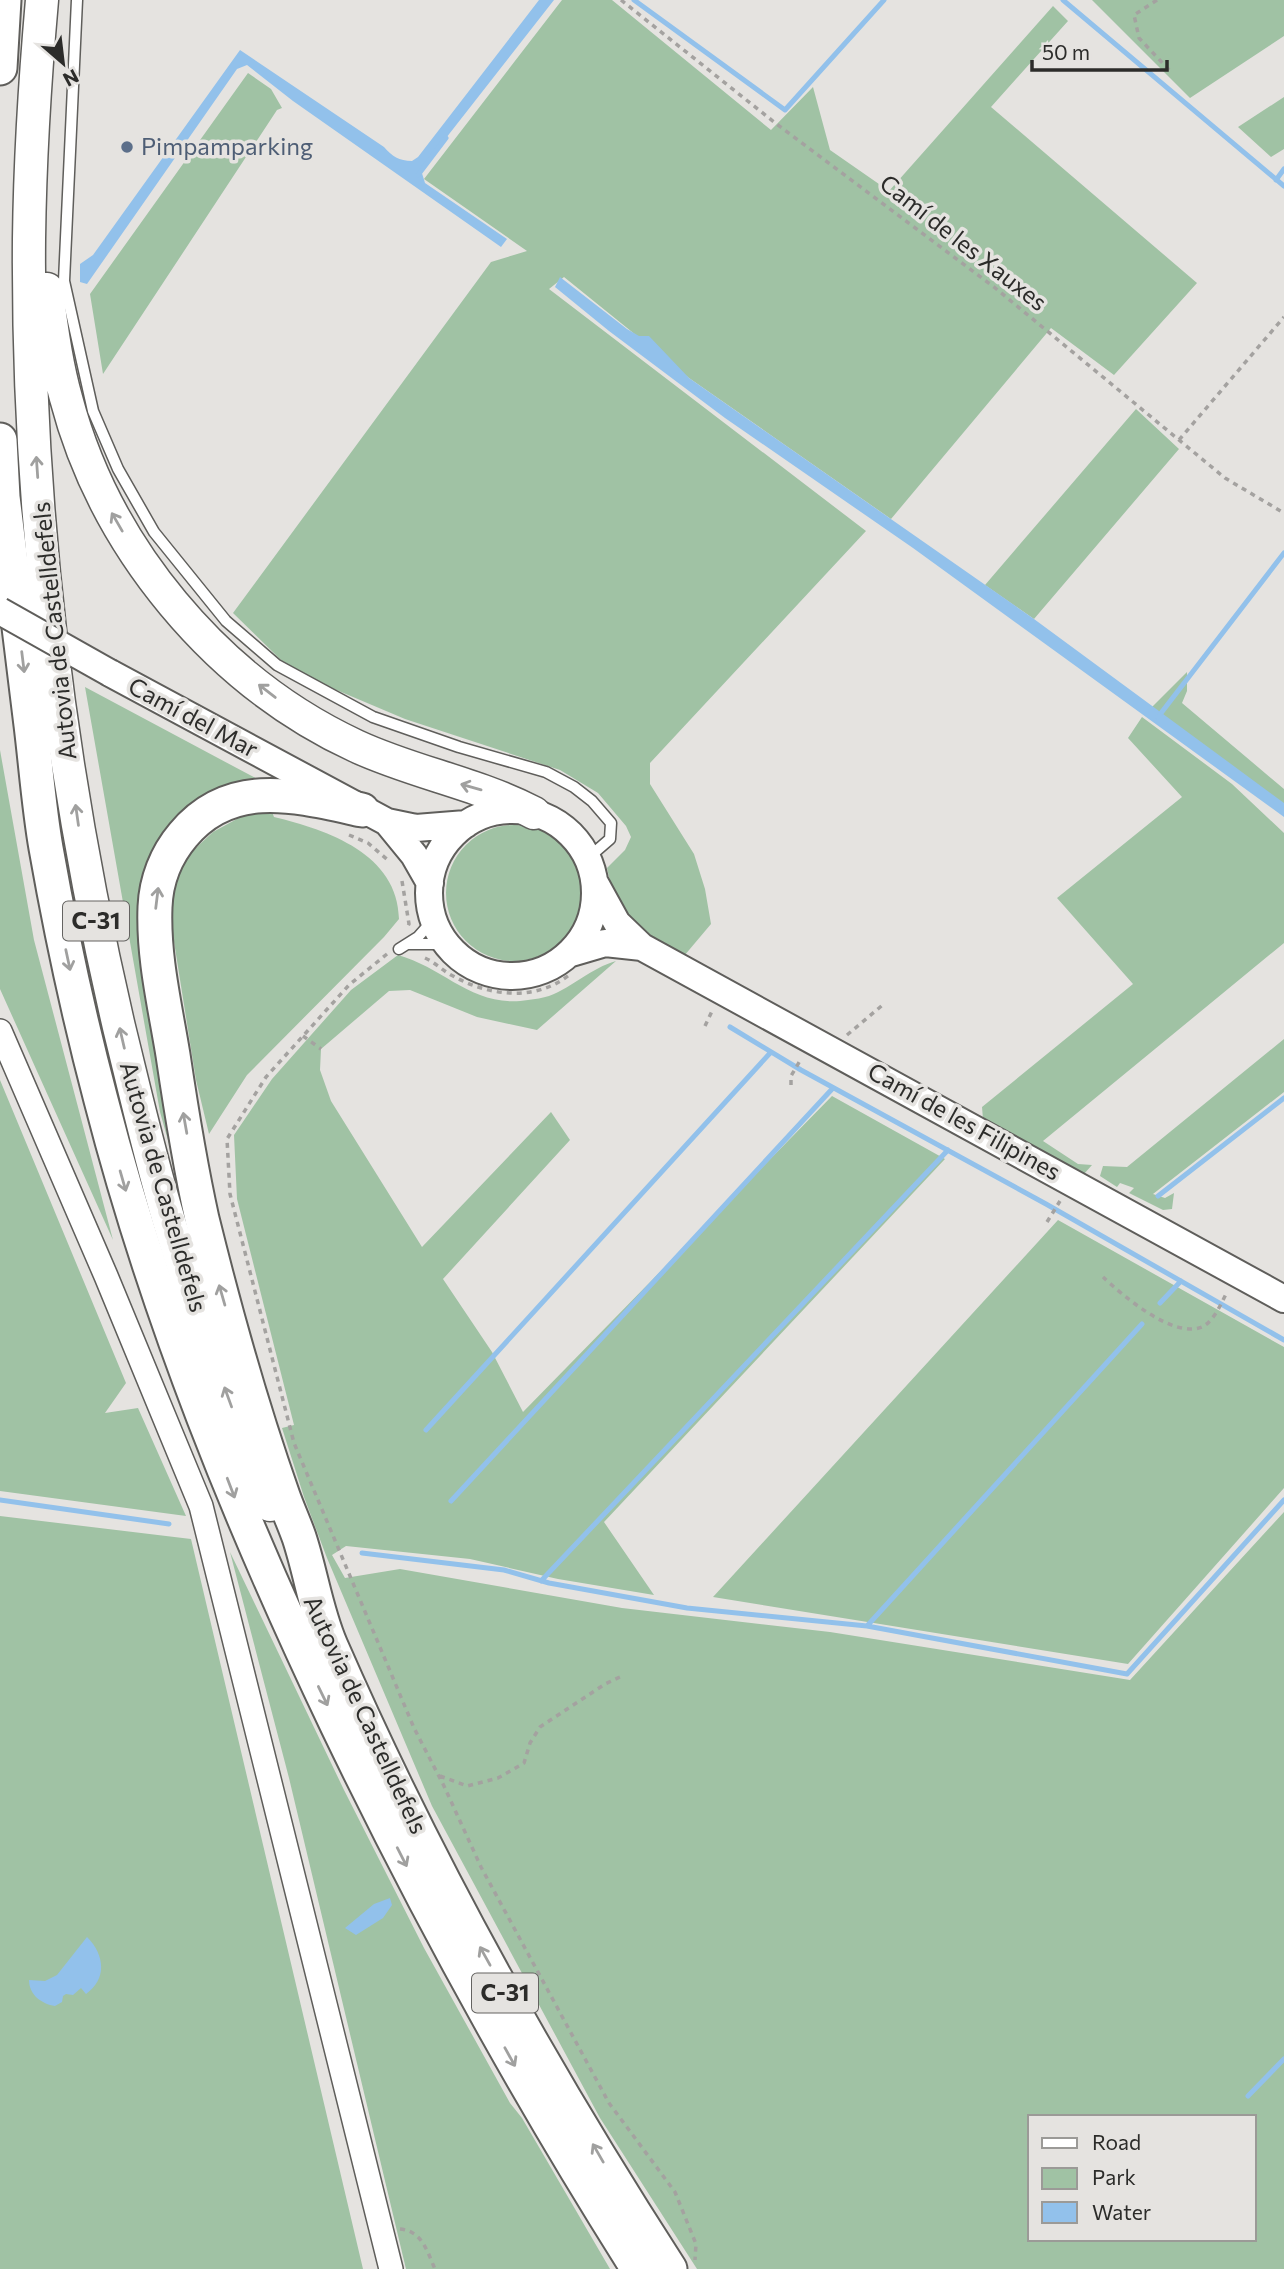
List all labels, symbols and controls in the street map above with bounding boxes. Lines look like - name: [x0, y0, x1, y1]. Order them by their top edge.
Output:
- north arrow: [28, 28, 98, 98]
- scale bar: [1032, 28, 1167, 72]
- text: 50 m: [1042, 39, 1090, 64]
- text: N: [60, 65, 83, 92]
- place label: Pimpamparking: [141, 131, 313, 160]
- marker: Pimpamparking: [119, 139, 135, 155]
- street label: Camí de les Xauxes: [875, 168, 1053, 316]
- one-way arrow: [31, 456, 44, 479]
- street label: Autovia de Castelldefels: [26, 501, 81, 762]
- one-way arrow: [110, 512, 124, 532]
- one-way arrow: [17, 650, 30, 673]
- street label: Camí del Mar: [124, 670, 264, 763]
- one-way arrow: [258, 683, 276, 699]
- one-way arrow: [460, 779, 482, 792]
- one-way arrow: [70, 804, 83, 827]
- one-way arrow: [150, 887, 163, 910]
- road number: C-31: [63, 902, 129, 940]
- one-way arrow: [62, 948, 76, 971]
- one-way arrow: [115, 1027, 128, 1050]
- street label: Camí de les Filipines: [863, 1056, 1066, 1186]
- street label: Autovia de Castelldefels: [115, 1058, 214, 1315]
- one-way arrow: [177, 1112, 191, 1135]
- one-way arrow: [117, 1169, 130, 1192]
- one-way arrow: [215, 1284, 228, 1307]
- one-way arrow: [221, 1386, 234, 1408]
- one-way arrow: [226, 1476, 238, 1498]
- street label: Autovia de Castelldefels: [298, 1591, 434, 1838]
- one-way arrow: [317, 1685, 330, 1706]
- one-way arrow: [396, 1846, 410, 1867]
- one-way arrow: [478, 1946, 492, 1966]
- road number: C-31: [472, 1974, 538, 2012]
- one-way arrow: [503, 2047, 517, 2067]
- legend: [1028, 2115, 1256, 2241]
- text: Road: [1092, 2129, 1141, 2154]
- one-way arrow: [591, 2144, 605, 2164]
- text: Park: [1092, 2164, 1136, 2189]
- text: Water: [1092, 2199, 1151, 2224]

